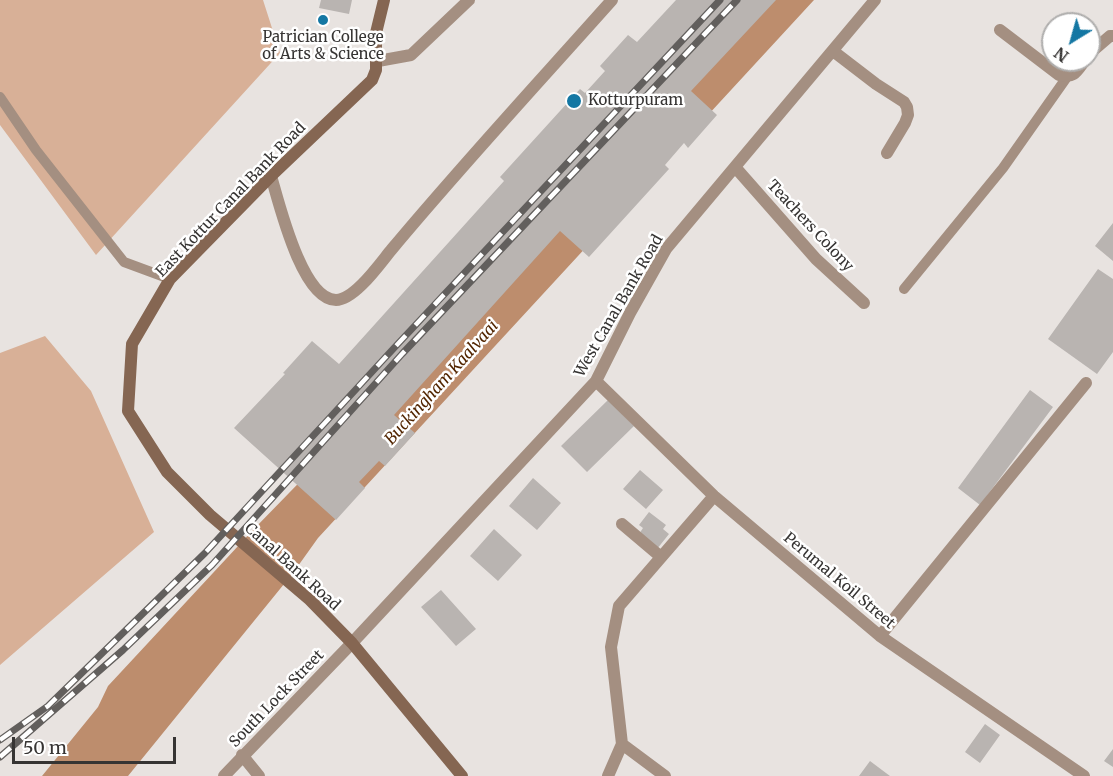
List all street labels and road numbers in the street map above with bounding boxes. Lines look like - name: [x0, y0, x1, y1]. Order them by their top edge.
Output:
- street label: East Kottur Canal Bank Road: [152, 119, 310, 281]
- street label: Teachers Colony: [763, 177, 857, 275]
- street label: West Canal Bank Road: [571, 232, 667, 380]
- street label: Canal Bank Road: [241, 519, 343, 615]
- street label: Perumal Koil Street: [780, 529, 898, 633]
- street label: South Lock Street: [226, 647, 328, 751]

